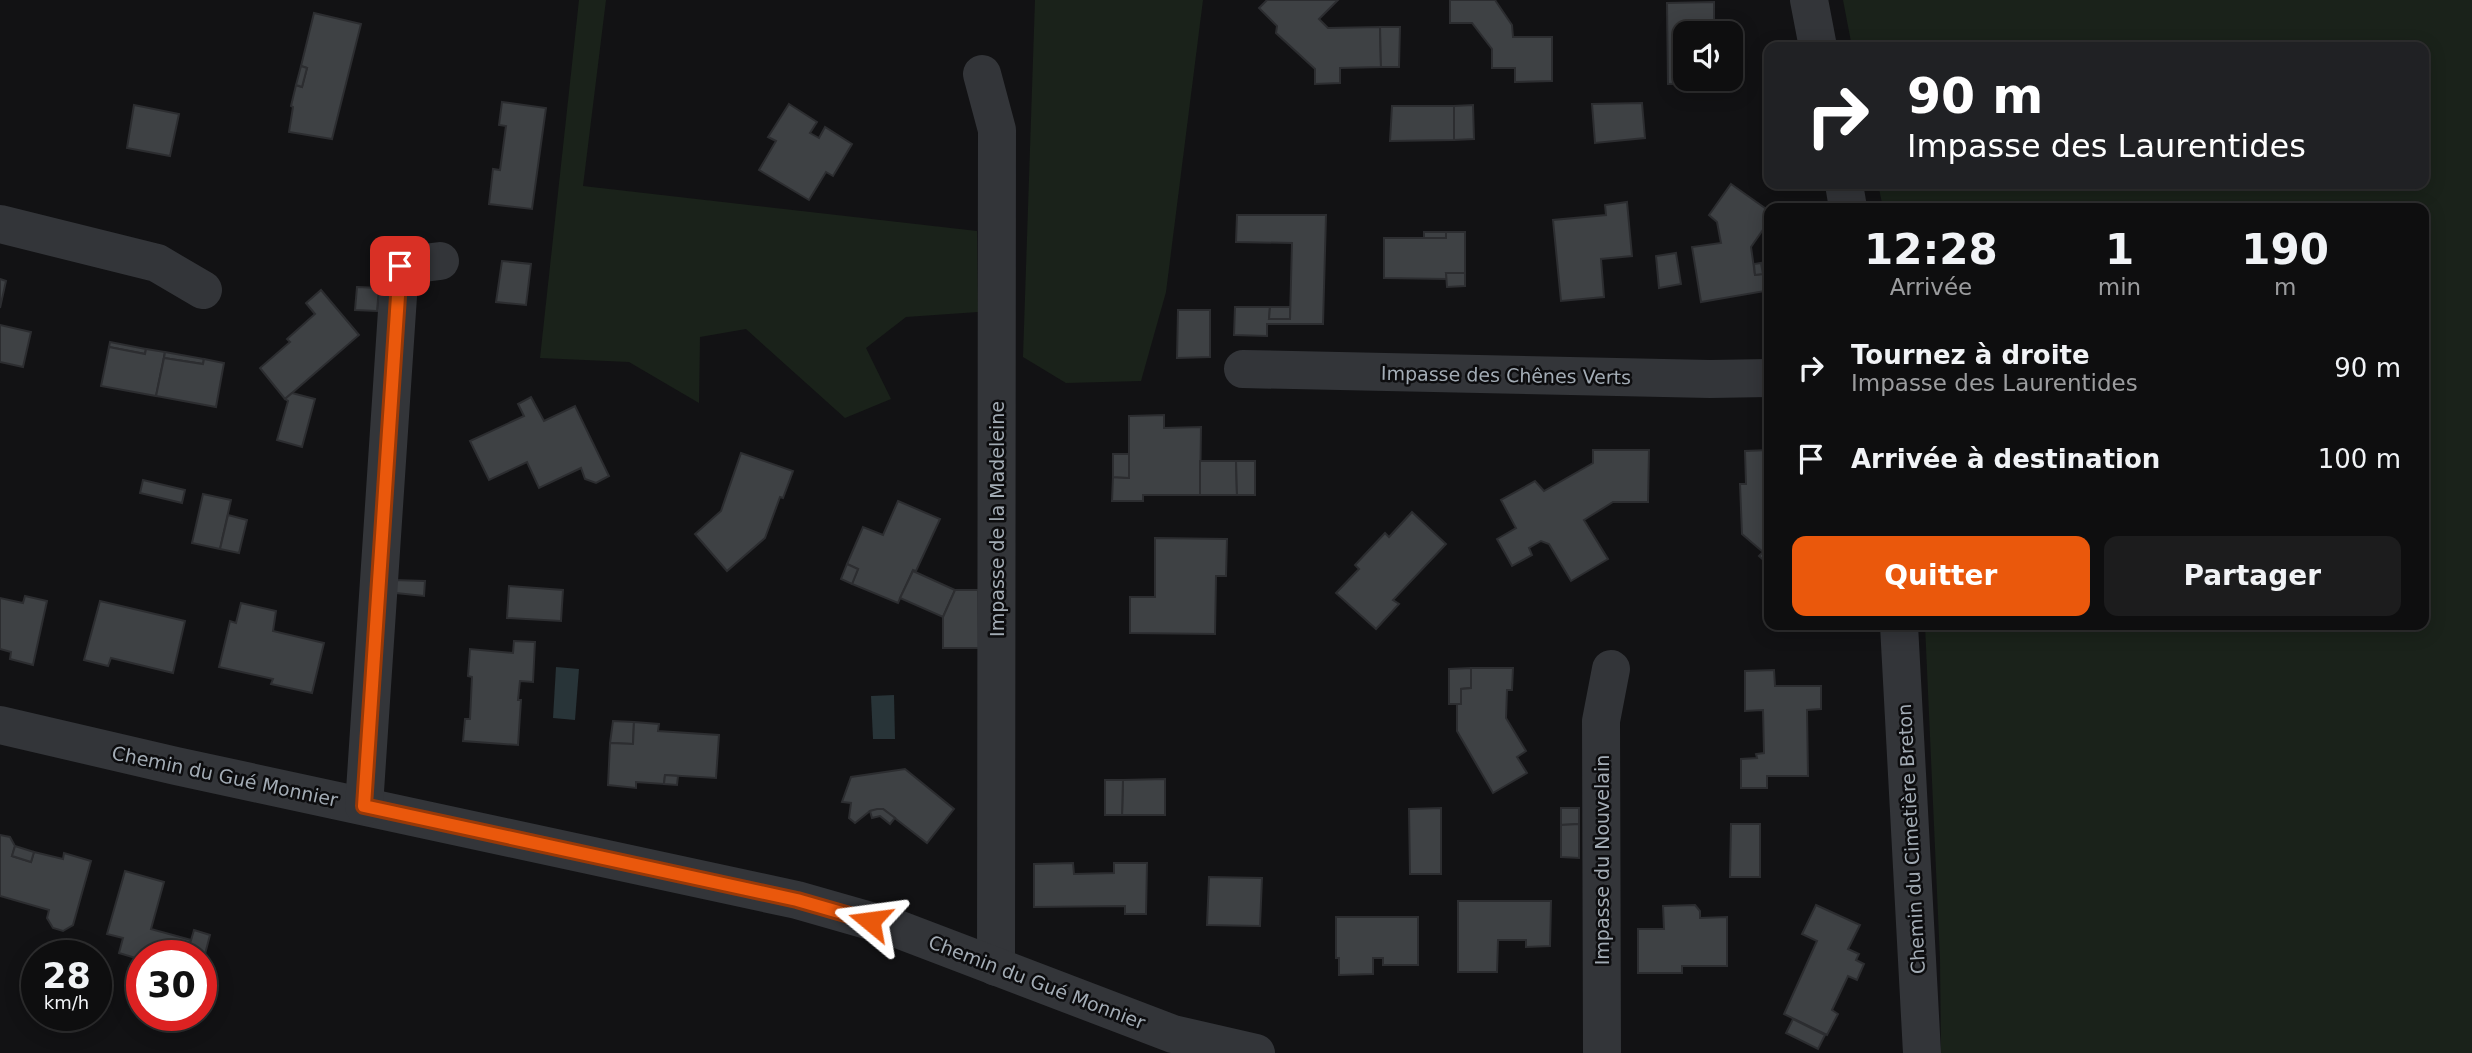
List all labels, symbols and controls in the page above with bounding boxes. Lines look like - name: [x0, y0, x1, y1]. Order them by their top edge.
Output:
- map controls: [1673, 21, 1743, 91]
- button: sound: [1673, 21, 1743, 91]
- text: 90 m: [1907, 68, 2043, 125]
- icon: right: [1792, 70, 1883, 161]
- text: Impasse des Laurentides: [1907, 127, 2306, 165]
- text: 12:28: [1864, 225, 1998, 274]
- text: 1: [2105, 225, 2134, 274]
- text: 190: [2241, 225, 2329, 274]
- pin: [370, 236, 430, 296]
- icon: arrive: [381, 247, 419, 285]
- text: Arrivée: [1890, 274, 1972, 300]
- text: min: [2098, 274, 2141, 300]
- text: m: [2274, 274, 2296, 300]
- text: Tournez à droite: [1851, 340, 2090, 370]
- icon: right: [1792, 349, 1830, 387]
- text: 90 m: [2334, 353, 2401, 383]
- street label: Impasse des Chênes Verts: [1381, 362, 1631, 388]
- text: Impasse des Laurentides: [1851, 370, 2138, 396]
- street label: Impasse de la Madeleine: [986, 401, 1008, 637]
- icon: arrive: [1792, 440, 1830, 478]
- text: Arrivée à destination: [1851, 444, 2160, 474]
- text: 100 m: [2318, 444, 2401, 474]
- button: Quitter: [1792, 536, 2090, 616]
- button: Partager: [2104, 536, 2401, 616]
- street label: Chemin du Cimetière Breton: [1893, 703, 1929, 975]
- street label: Chemin du Gué Monnier: [110, 741, 340, 811]
- street label: Impasse du Nouvelain: [1591, 755, 1613, 965]
- position arrow: [833, 884, 907, 958]
- street label: Chemin du Gué Monnier: [926, 930, 1149, 1034]
- speed limit sign: 30: [126, 940, 217, 1031]
- text: 28: [42, 956, 91, 996]
- text: km/h: [44, 992, 89, 1013]

